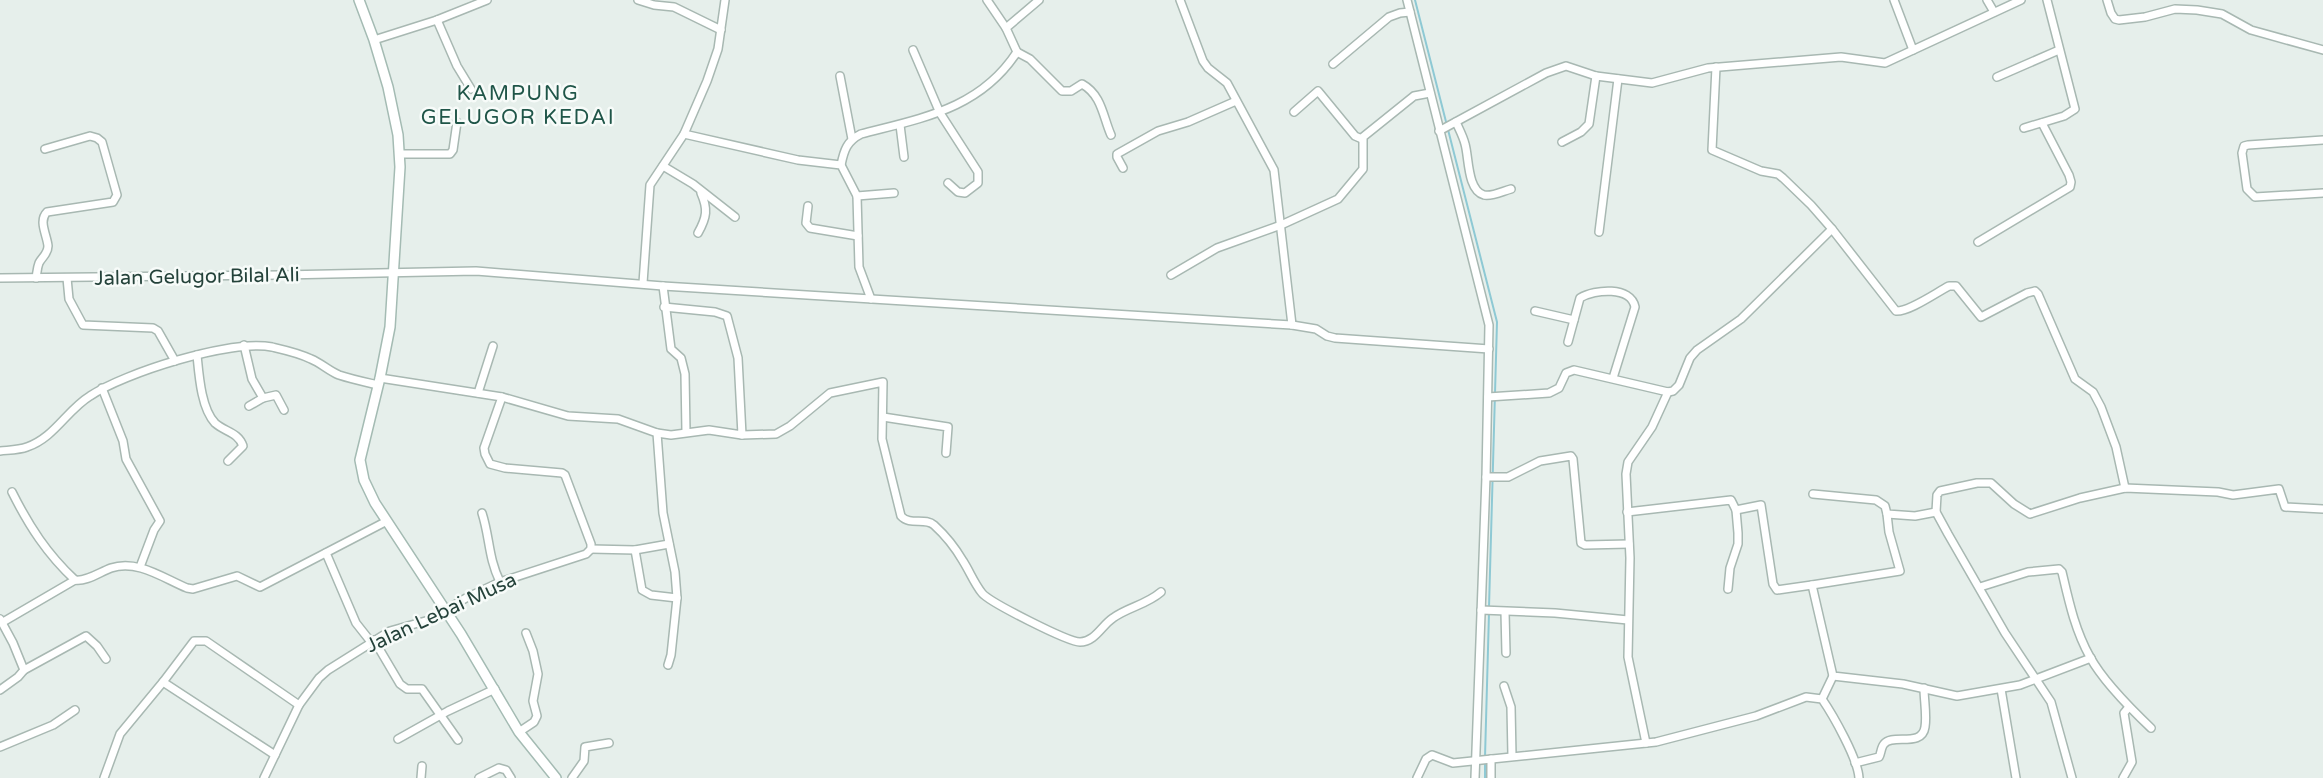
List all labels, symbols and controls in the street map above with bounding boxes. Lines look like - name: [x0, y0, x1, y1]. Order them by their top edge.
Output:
- district label: KAMPUNG GELUGOR KEDAI: [421, 81, 615, 130]
- street label: Jalan Gelugor Bilal Ali: [94, 263, 300, 291]
- street label: Jalan Lebai Musa: [362, 568, 520, 658]

